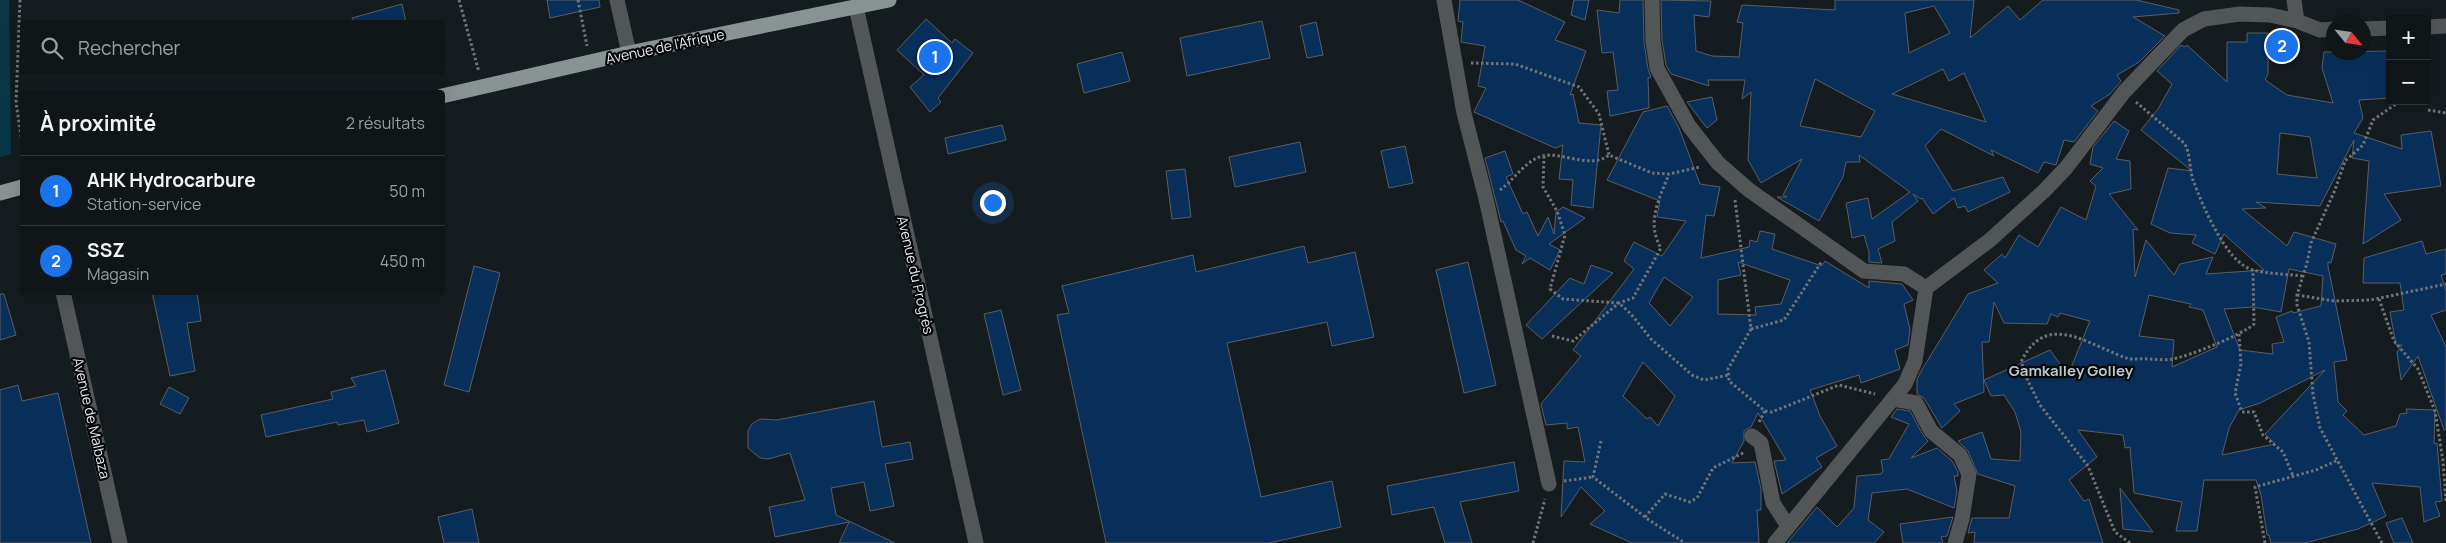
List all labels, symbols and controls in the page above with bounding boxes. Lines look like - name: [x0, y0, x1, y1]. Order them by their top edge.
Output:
- north arrow: [2326, 15, 2371, 60]
- map controls: [2386, 15, 2431, 105]
- button: +: [2386, 15, 2431, 60]
- search box: [20, 20, 445, 75]
- street label: Avenue de l'Afrique: [604, 24, 726, 68]
- pin: 2: [2266, 27, 2298, 65]
- icon: search: [38, 34, 66, 62]
- text: Rechercher: [78, 35, 180, 61]
- pin: 1: [919, 38, 951, 76]
- button: −: [2386, 60, 2431, 105]
- text: À proximité: [40, 109, 156, 137]
- text: 2 résultats: [346, 112, 425, 134]
- text: AHK Hydrocarbure: [87, 167, 256, 193]
- text: 1: [52, 180, 60, 202]
- text: 50 m: [389, 180, 425, 202]
- your location: [980, 190, 1006, 216]
- text: Station-service: [87, 193, 201, 215]
- street label: Avenue du Progrès: [893, 214, 939, 336]
- text: SSZ: [87, 237, 125, 263]
- text: 2: [51, 250, 61, 272]
- text: 450 m: [380, 250, 425, 272]
- text: Magasin: [87, 263, 149, 285]
- street label: Avenue de Malbaza: [69, 356, 115, 480]
- district label: Gamkalley Golley: [2009, 360, 2134, 381]

